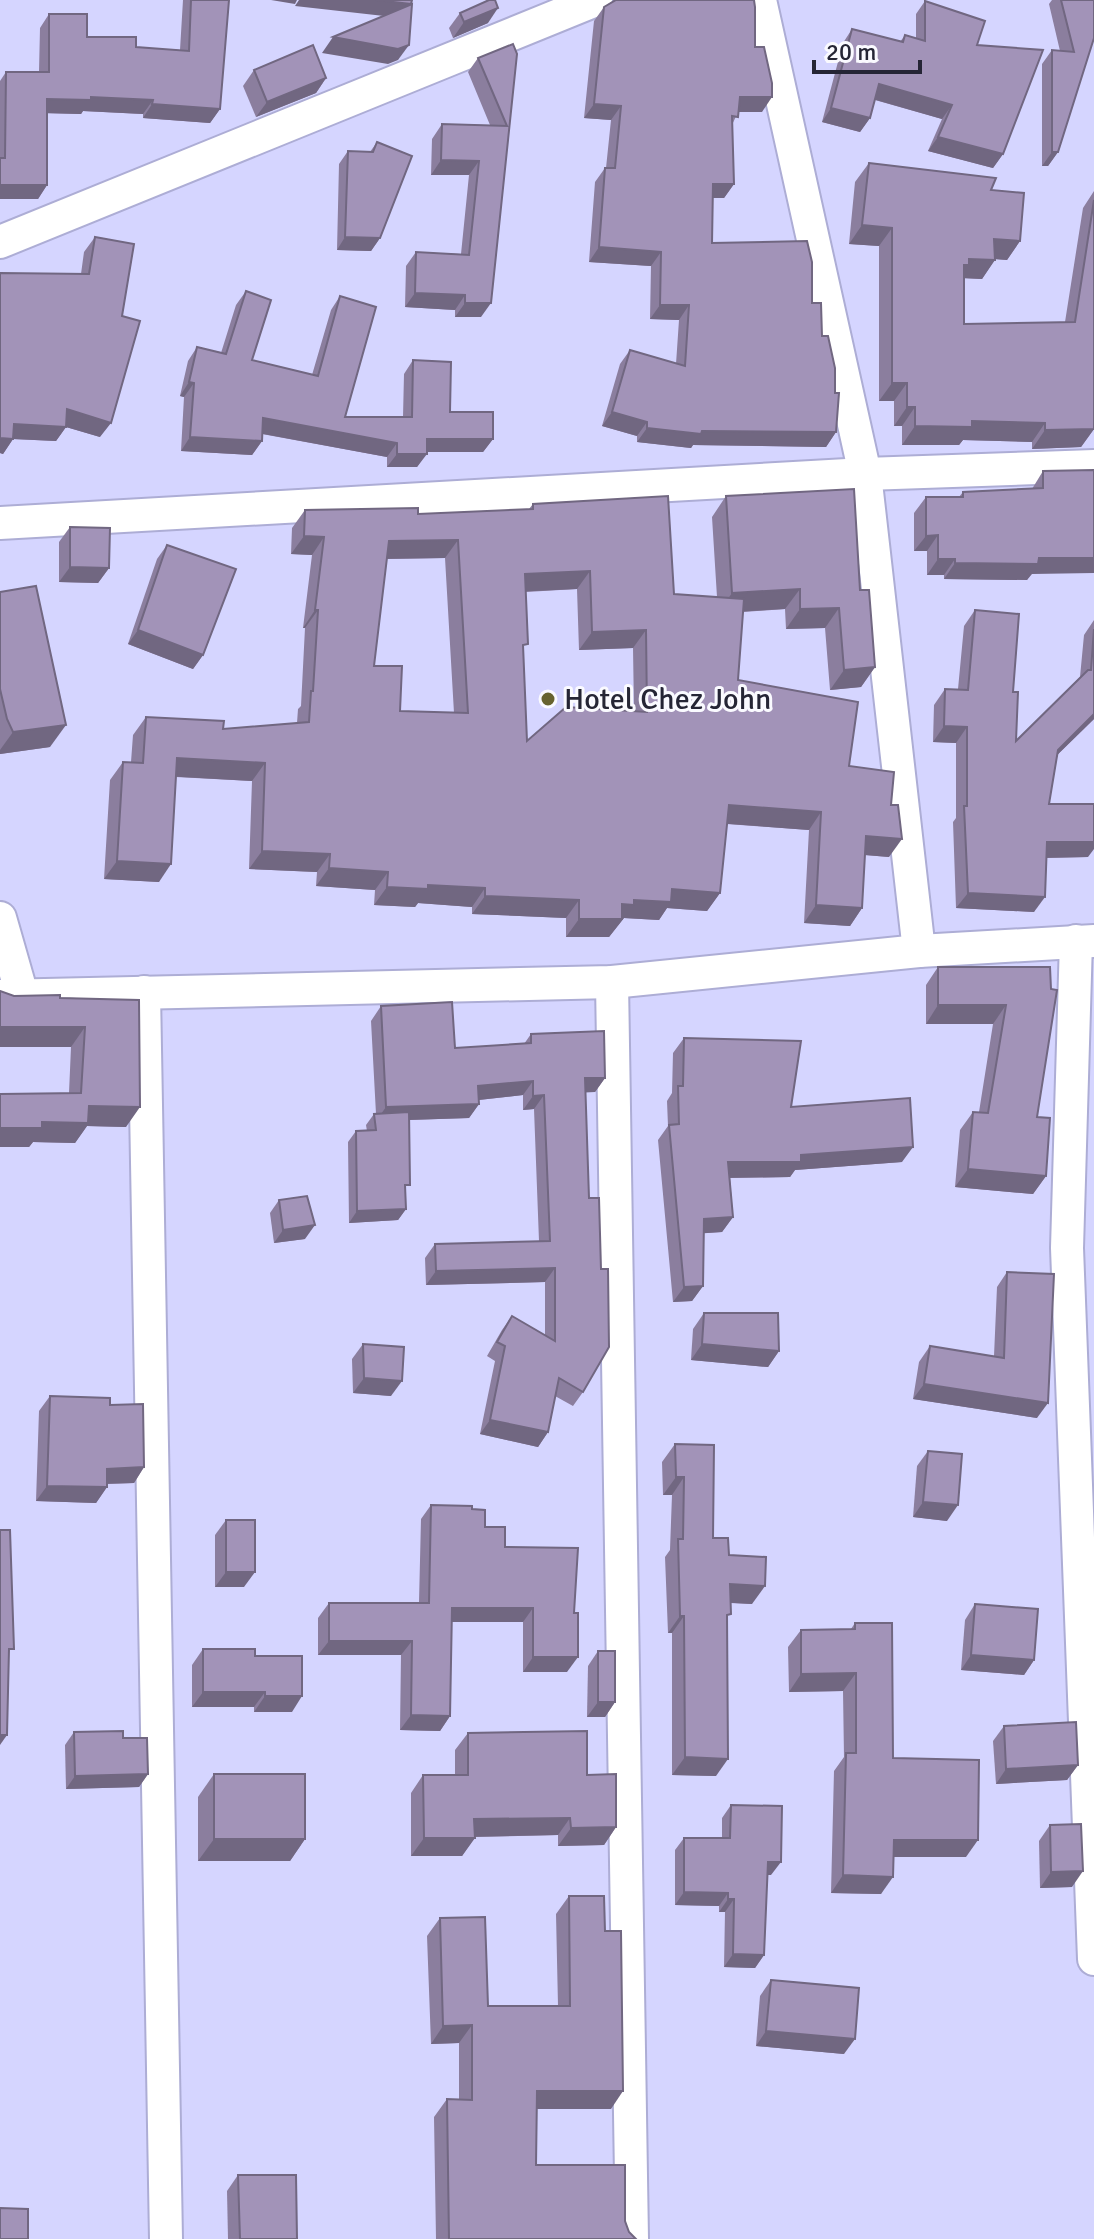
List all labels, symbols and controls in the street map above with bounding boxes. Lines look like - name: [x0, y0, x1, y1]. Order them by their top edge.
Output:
- scale bar: [814, 24, 920, 74]
- text: 20 m: [826, 37, 876, 67]
- place label: Hotel Chez John: [564, 681, 771, 718]
- marker: Hotel Chez John: [539, 690, 557, 708]

